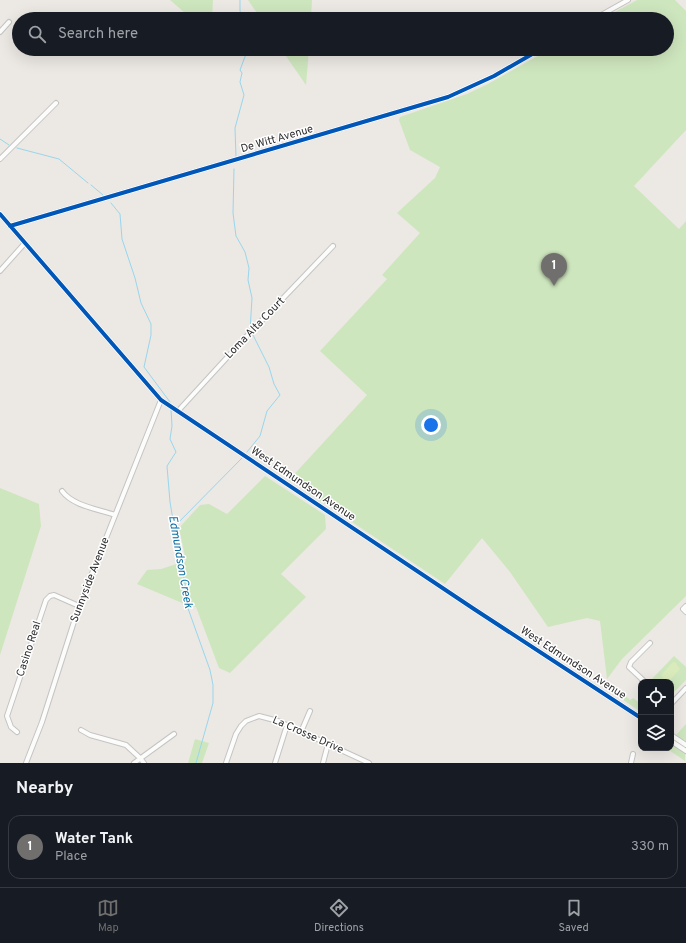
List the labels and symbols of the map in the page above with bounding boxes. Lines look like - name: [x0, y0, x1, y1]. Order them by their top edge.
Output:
- street label: De Witt Avenue: [239, 122, 315, 156]
- pin: 1: [541, 253, 567, 286]
- street label: Loma Alta Court: [222, 294, 288, 362]
- your location: [421, 415, 441, 435]
- street label: West Edmundson Avenue: [248, 444, 358, 524]
- water label: Edmundson Creek: [164, 514, 196, 610]
- street label: Sunnyside Avenue: [67, 535, 113, 624]
- street label: Casino Real: [13, 619, 45, 679]
- street label: West Edmundson Avenue: [517, 624, 629, 703]
- street label: La Crosse Drive: [270, 713, 346, 757]

